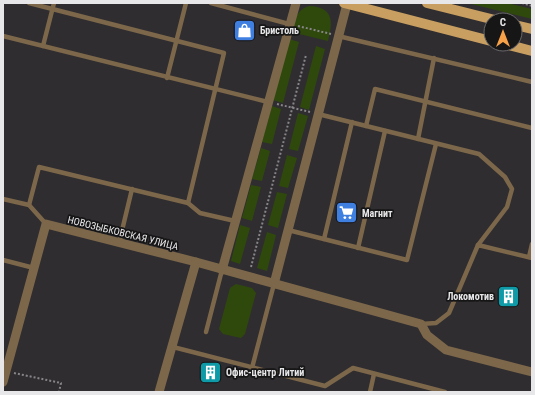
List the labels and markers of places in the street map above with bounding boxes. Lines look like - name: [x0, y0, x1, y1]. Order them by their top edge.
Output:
- shop icon: Бристоль: [232, 17, 258, 43]
- place label: Бристоль: [260, 25, 299, 36]
- supermarket icon: Магнит: [334, 200, 360, 226]
- place label: Магнит: [362, 208, 393, 219]
- building icon: Локомотив: [496, 283, 522, 309]
- place label: Локомотив: [447, 291, 494, 302]
- building icon: Офис-центр Литий: [197, 359, 223, 385]
- place label: Офис-центр Литий: [226, 367, 304, 378]

